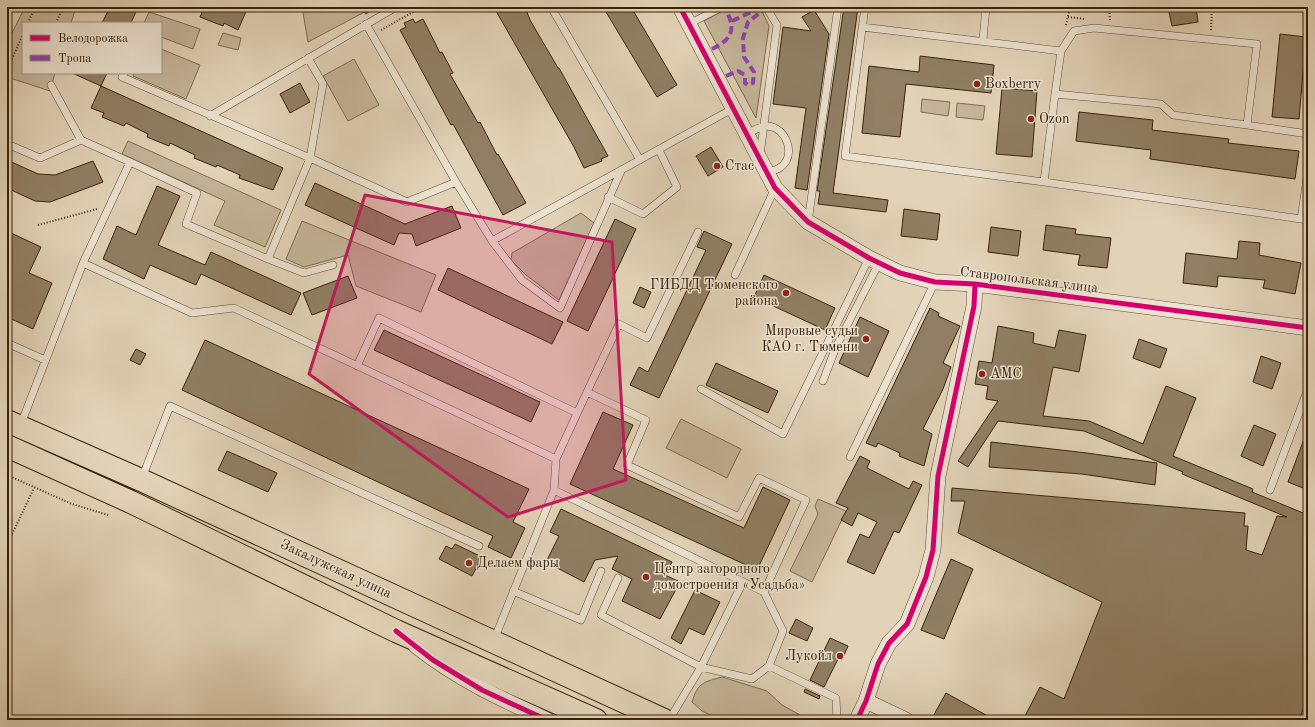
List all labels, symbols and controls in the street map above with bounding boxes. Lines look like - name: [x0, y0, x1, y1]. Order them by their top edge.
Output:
- legend: [22, 22, 162, 74]
- text: Велодорожка: [58, 33, 128, 45]
- text: Тропа: [58, 53, 91, 65]
- place label: Boxberry: [985, 77, 1042, 91]
- marker: Boxberry: [972, 79, 982, 89]
- place label: Ozon: [1039, 112, 1070, 126]
- marker: Ozon: [1026, 114, 1036, 124]
- place label: Стас: [725, 159, 754, 173]
- marker: Стас: [712, 161, 722, 171]
- street label: Ставропольская улица: [959, 265, 1099, 295]
- place label: ГИБДД Тюменского района: [650, 278, 778, 308]
- marker: ГИБДД Тюменского района: [781, 288, 791, 298]
- place label: Мировые судьи КАО г. Тюмени: [762, 324, 858, 354]
- marker: Мировые судьи КАО г. Тюмени: [861, 334, 871, 344]
- place label: АМС: [990, 367, 1022, 381]
- marker: АМС: [977, 369, 987, 379]
- street label: Закалужская улица: [278, 537, 394, 601]
- place label: Делаем фары: [477, 556, 559, 571]
- marker: Делаем фары: [464, 558, 474, 568]
- place label: Центр загородного домостроения «Усадьба»: [654, 562, 805, 592]
- marker: Центр загородного домостроения «Усадьба»: [641, 572, 651, 582]
- place label: Лукойл: [785, 649, 832, 663]
- marker: Лукойл: [835, 651, 845, 661]

